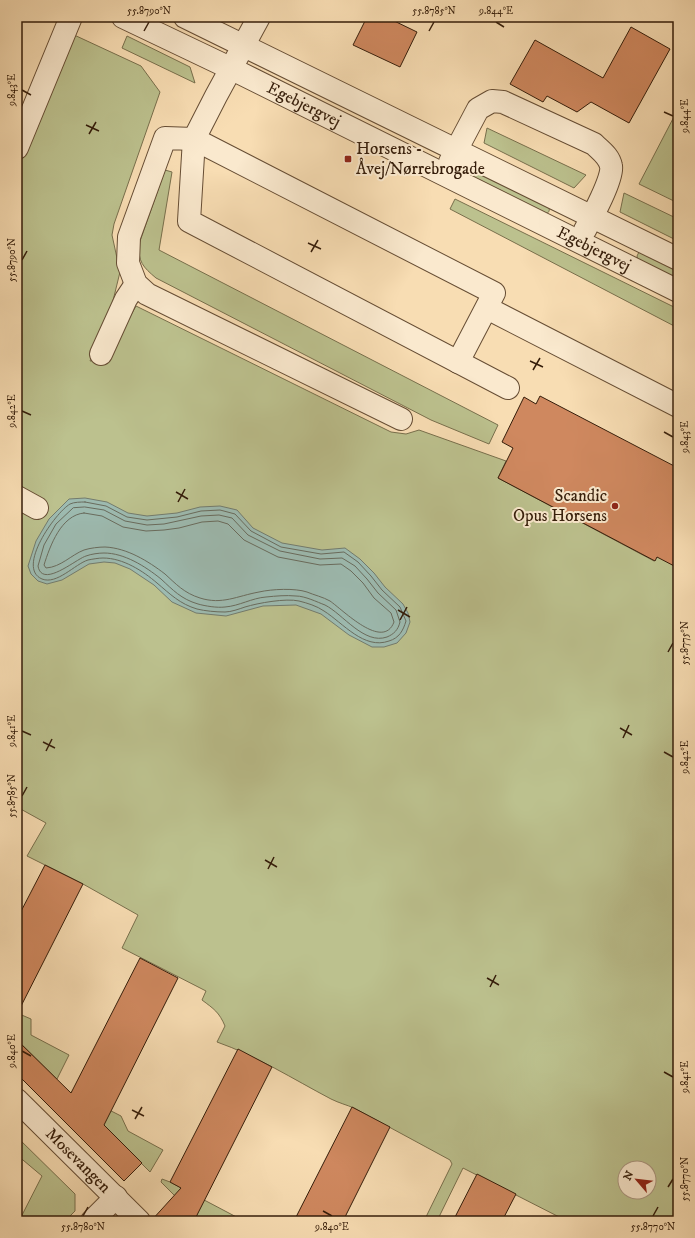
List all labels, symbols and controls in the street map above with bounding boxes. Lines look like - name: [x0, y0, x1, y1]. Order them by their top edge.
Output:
- text: 55.8790°N: [127, 5, 171, 17]
- text: 55.8785°N: [412, 5, 456, 17]
- text: 9.844°E: [478, 5, 513, 17]
- text: 9.843°E: [6, 74, 18, 107]
- street label: Egebjergvej: [263, 77, 345, 132]
- text: 9.844°E: [679, 99, 691, 134]
- place label: Horsens - Åvej/Nørrebrogade: [356, 138, 485, 180]
- marker: Horsens - Åvej/Nørrebrogade: [343, 154, 353, 164]
- street label: Egebjergvej: [553, 221, 635, 277]
- text: 55.8790°N: [6, 238, 18, 282]
- text: 9.842°E: [6, 394, 18, 429]
- text: 9.843°E: [679, 421, 691, 454]
- place label: Scandic Opus Horsens: [513, 485, 607, 527]
- marker: Scandic Opus Horsens: [610, 501, 620, 511]
- text: 55.8775°N: [679, 621, 691, 665]
- text: 9.841°E: [6, 715, 18, 748]
- text: 9.842°E: [679, 740, 691, 775]
- text: 55.8785°N: [6, 774, 18, 818]
- text: 9.840°E: [6, 1034, 18, 1069]
- text: 9.841°E: [679, 1061, 691, 1094]
- street label: Mosevangen: [40, 1123, 116, 1198]
- text: 55.8770°N: [679, 1157, 691, 1201]
- north arrow: [617, 1160, 657, 1200]
- text: N: [621, 1169, 637, 1183]
- text: 55.8780°N: [61, 1221, 105, 1233]
- text: 9.840°E: [314, 1221, 349, 1233]
- text: 55.8770°N: [631, 1221, 675, 1233]

